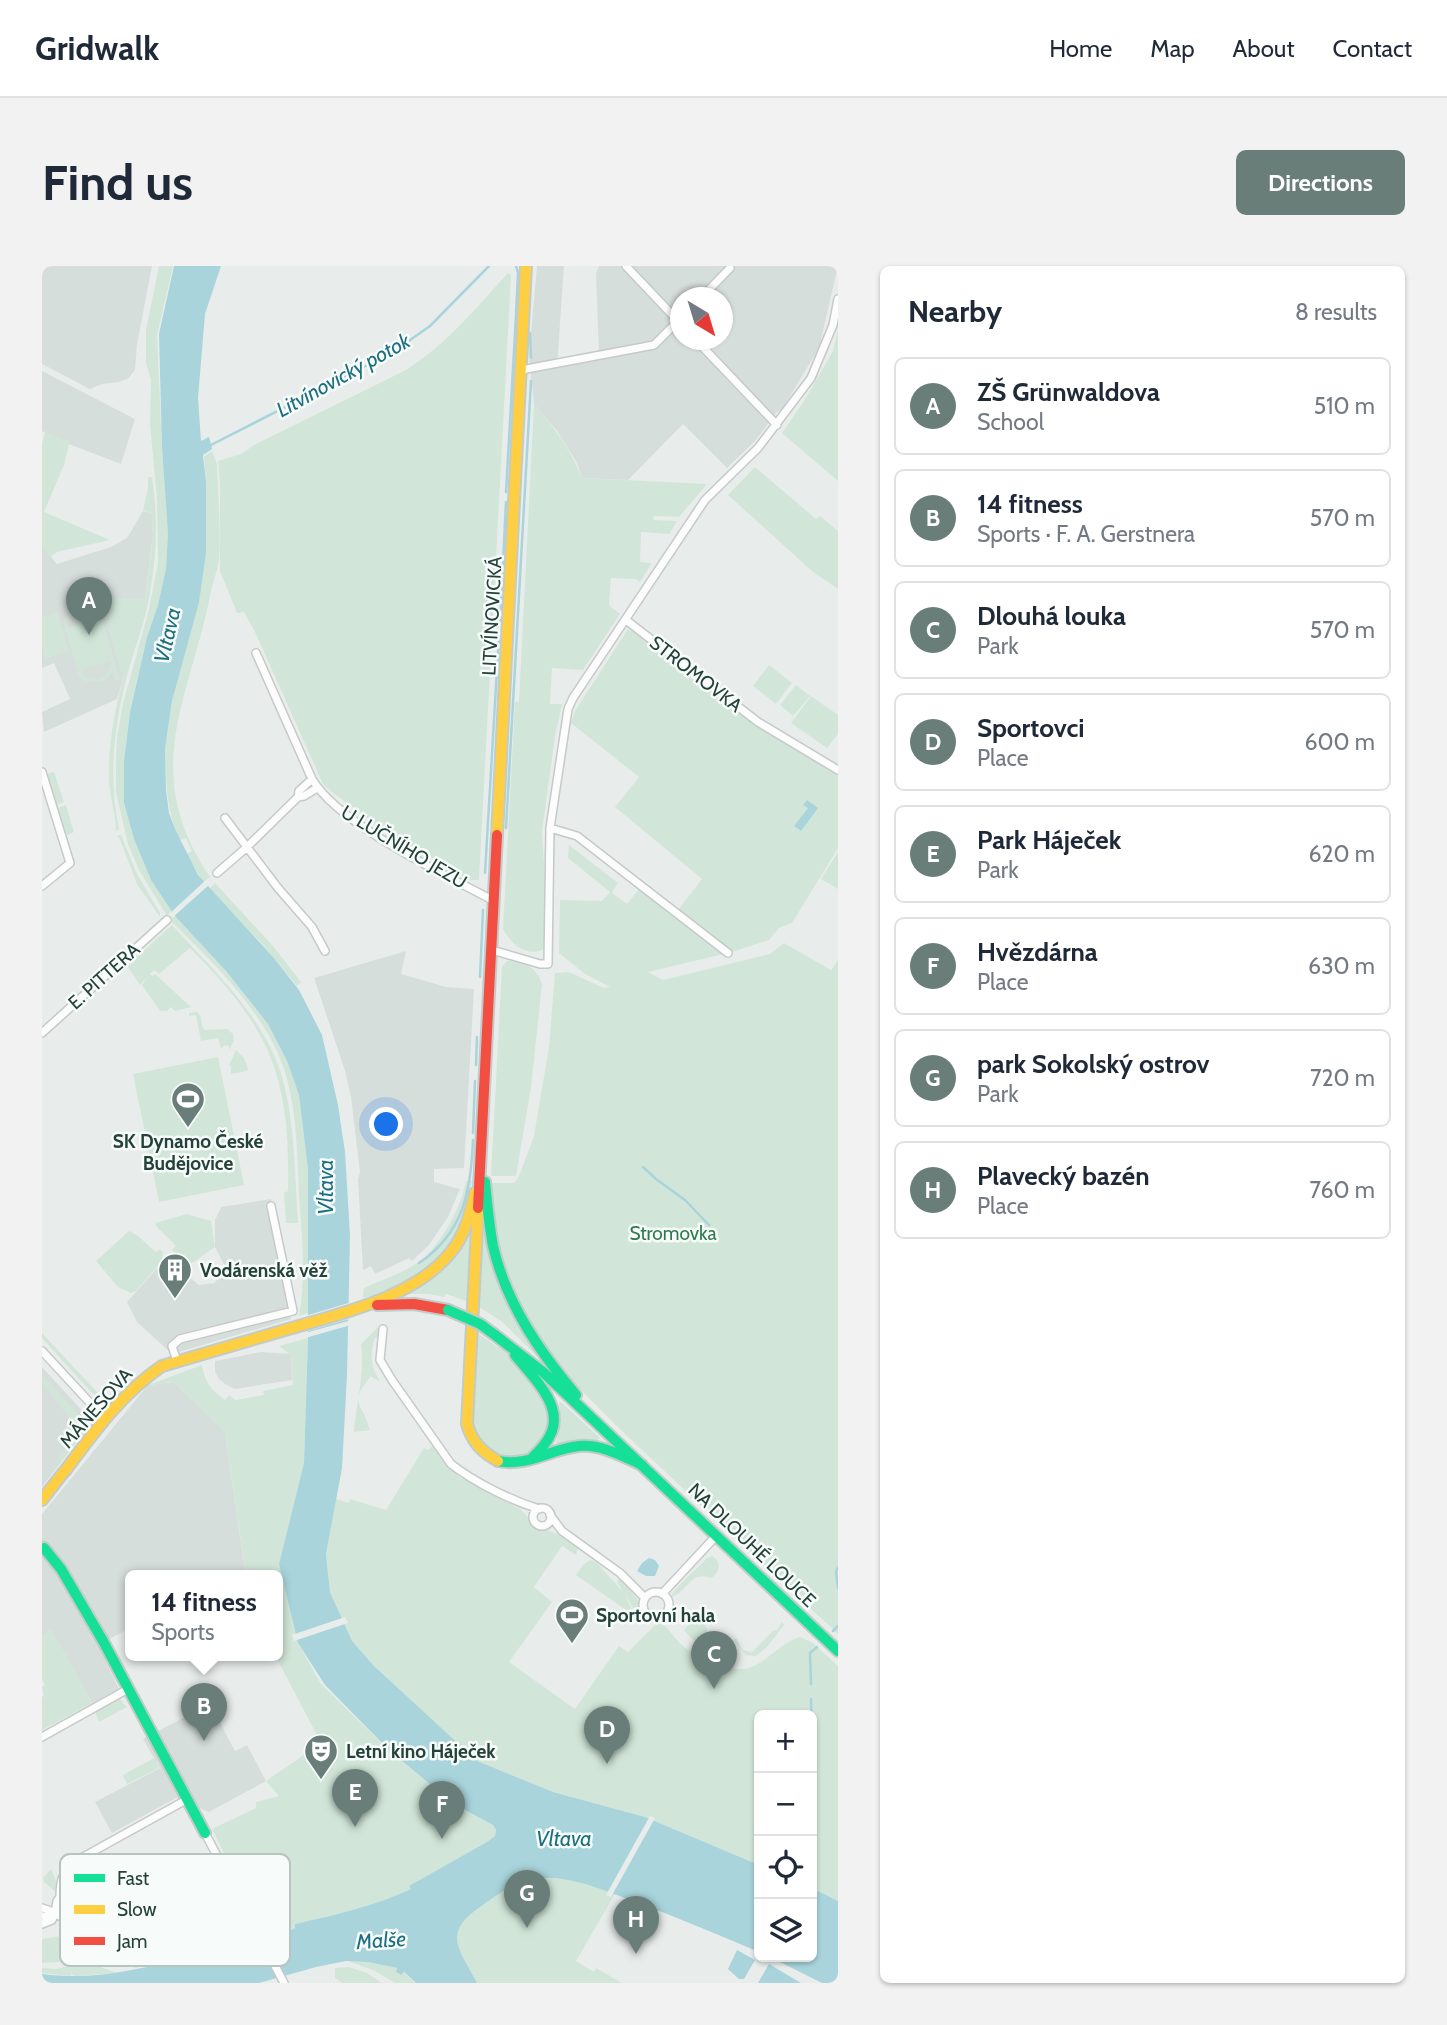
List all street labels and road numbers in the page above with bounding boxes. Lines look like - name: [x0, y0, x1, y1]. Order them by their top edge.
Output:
- street label: LITVÍNOVICKÁ: [476, 555, 507, 676]
- street label: STROMOVKA: [645, 631, 747, 717]
- street label: U LUČNÍHO JEZU: [337, 800, 472, 894]
- street label: E. PITTERA: [63, 938, 145, 1014]
- street label: MÁNESOVA: [54, 1362, 137, 1453]
- street label: NA DLOUHÉ LOUCE: [683, 1477, 821, 1612]

